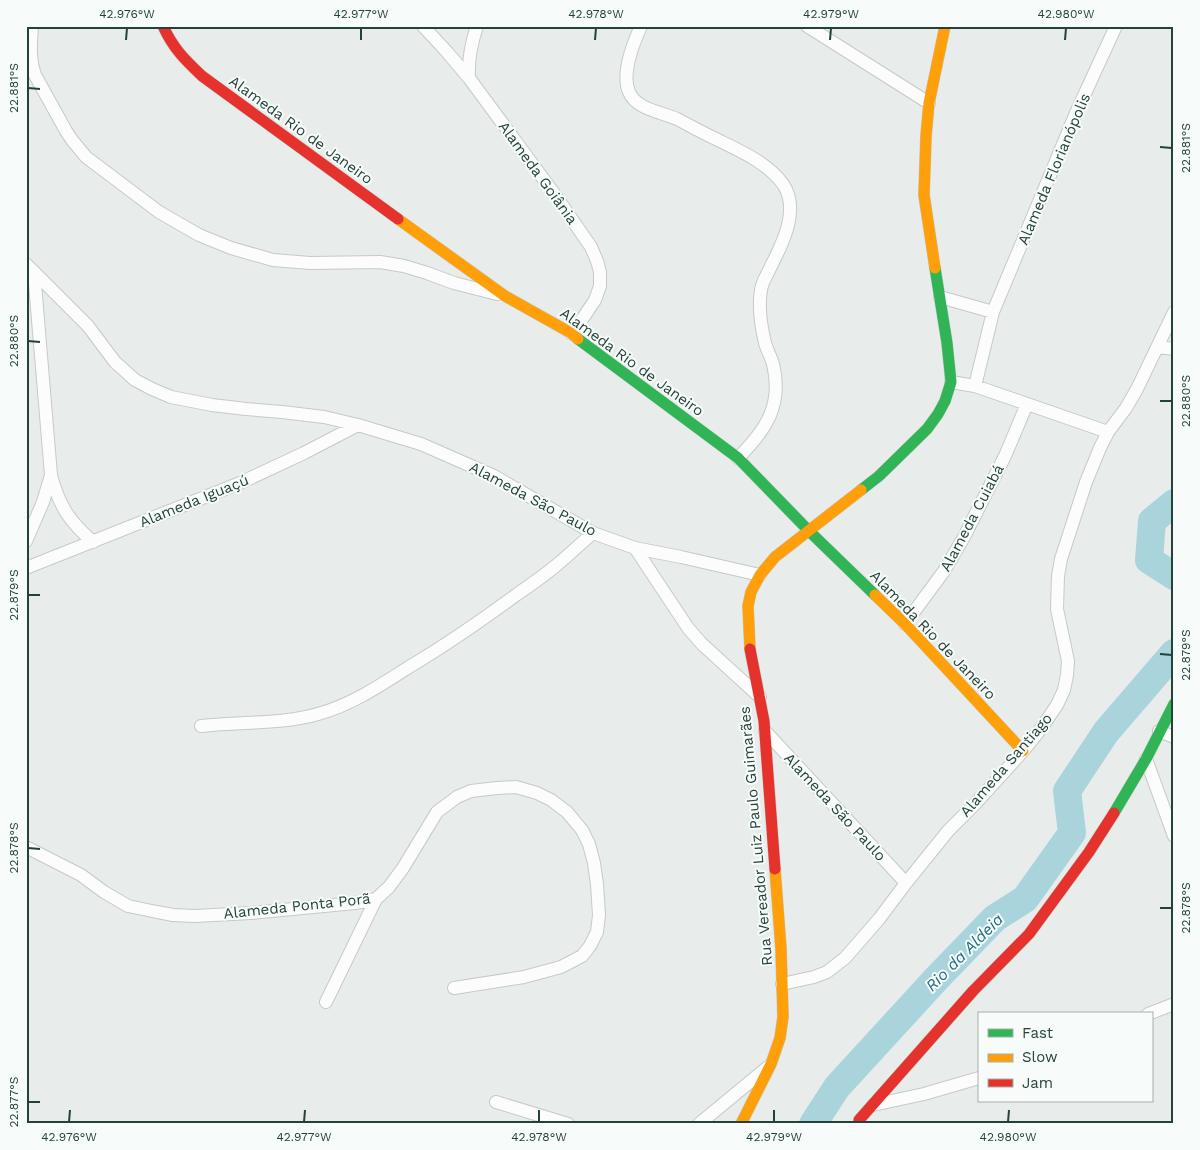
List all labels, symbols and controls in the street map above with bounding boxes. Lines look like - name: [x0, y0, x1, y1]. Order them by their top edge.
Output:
- text: 42.976°W: [99, 7, 155, 21]
- text: 42.977°W: [333, 7, 389, 21]
- text: 42.978°W: [568, 7, 624, 21]
- text: 42.979°W: [803, 7, 859, 21]
- text: 42.980°W: [1038, 7, 1095, 21]
- text: 22.881°S: [7, 63, 21, 113]
- street label: Alameda Rio de Janeiro: [226, 72, 376, 188]
- street label: Alameda Florianópolis: [1014, 90, 1094, 248]
- street label: Alameda Goiânia: [495, 118, 582, 228]
- text: 22.881°S: [1179, 123, 1193, 173]
- street label: Alameda Rio de Janeiro: [557, 304, 707, 420]
- text: 22.880°S: [7, 315, 21, 367]
- text: 22.880°S: [1179, 375, 1193, 427]
- street label: Alameda São Paulo: [466, 458, 600, 540]
- street label: Alameda Cuiabá: [936, 461, 1008, 575]
- street label: Alameda Iguaçú: [137, 471, 251, 531]
- street label: Alameda Rio de Janeiro: [866, 567, 1000, 703]
- text: 22.879°S: [7, 569, 21, 621]
- text: 22.879°S: [1179, 629, 1193, 681]
- street label: Rua Vereador Luiz Paulo Guimarães: [736, 705, 776, 967]
- street label: Alameda Santiago: [956, 709, 1056, 821]
- street label: Alameda São Paulo: [780, 749, 890, 865]
- text: 22.878°S: [7, 822, 21, 874]
- text: 22.878°S: [1179, 882, 1193, 934]
- street label: Alameda Ponta Porã: [223, 889, 372, 923]
- water label: Rio da Aldeia: [922, 910, 1007, 995]
- legend: [978, 1012, 1152, 1102]
- text: Fast: [1022, 1024, 1054, 1042]
- text: Slow: [1022, 1048, 1058, 1066]
- text: Jam: [1022, 1074, 1053, 1092]
- text: 22.877°S: [7, 1077, 21, 1127]
- text: 42.976°W: [41, 1130, 97, 1144]
- text: 42.977°W: [276, 1130, 332, 1144]
- text: 42.978°W: [511, 1130, 567, 1144]
- text: 42.979°W: [746, 1130, 802, 1144]
- text: 42.980°W: [980, 1130, 1037, 1144]

